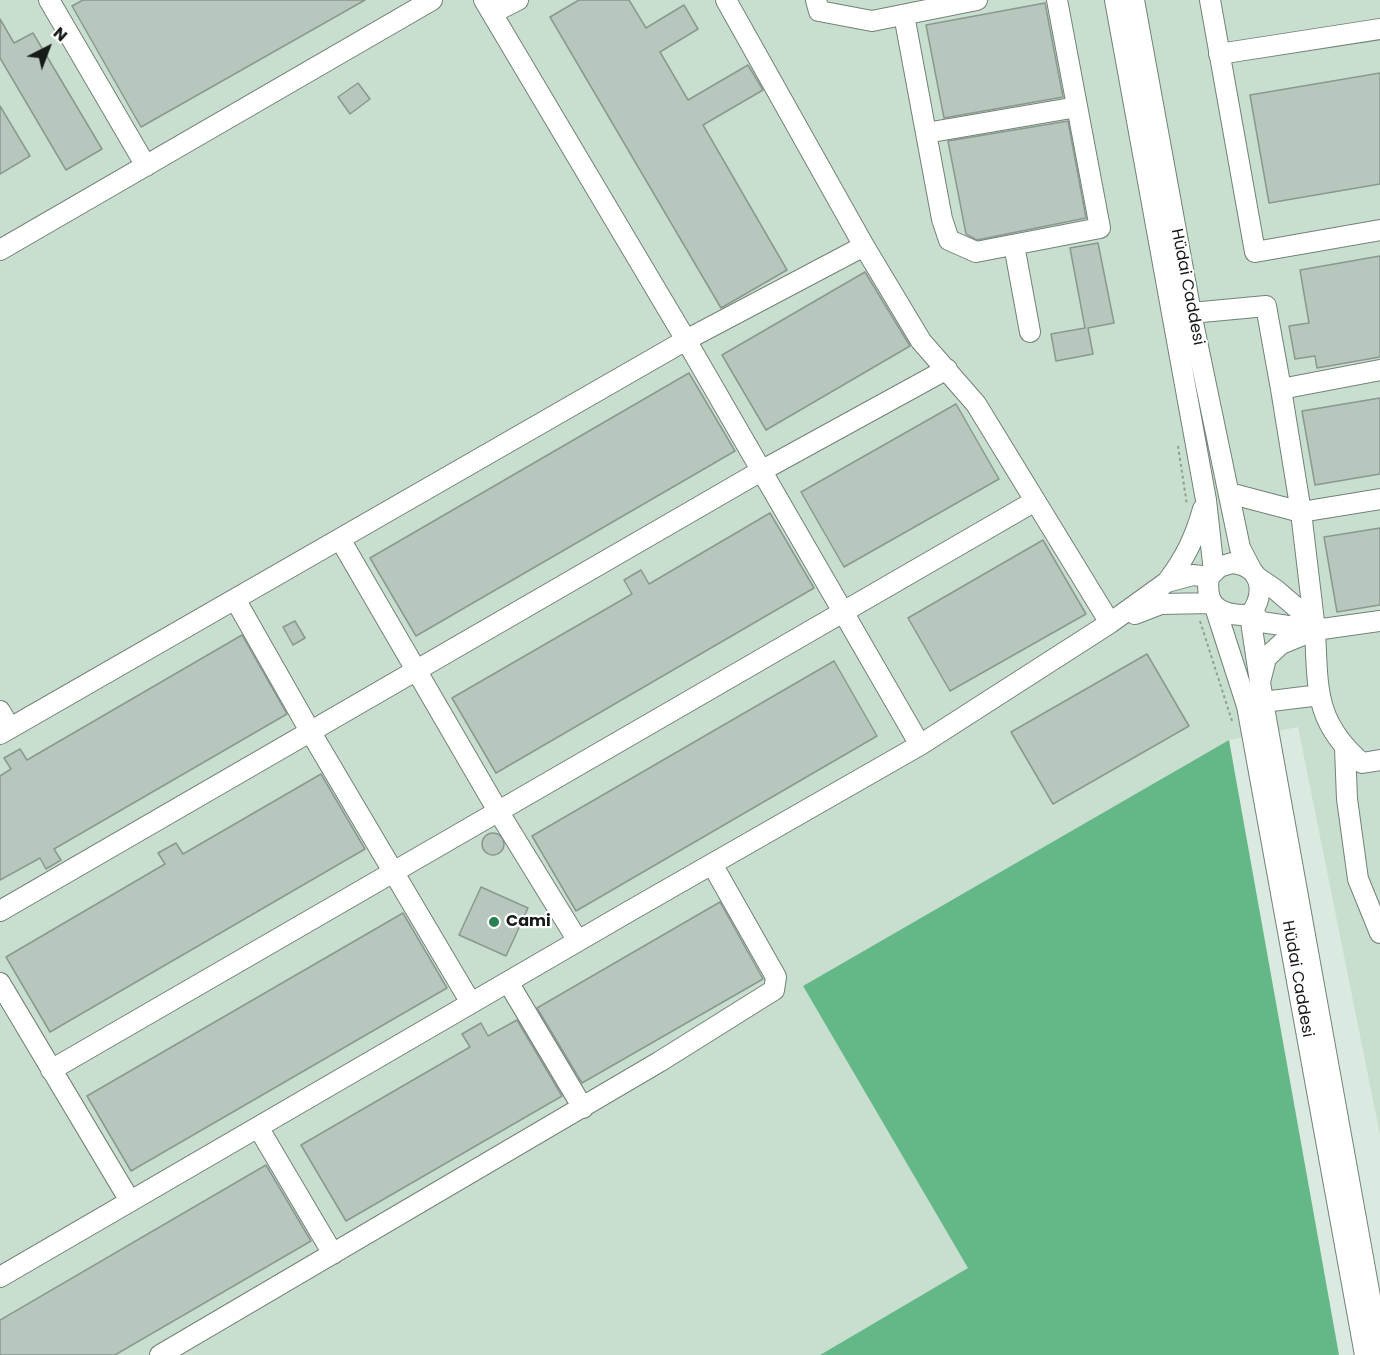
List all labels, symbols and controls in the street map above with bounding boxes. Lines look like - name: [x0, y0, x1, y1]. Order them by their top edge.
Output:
- north arrow: [18, 18, 78, 78]
- text: N: [48, 22, 73, 47]
- street label: Hüdai Caddesi: [1166, 227, 1208, 347]
- place label: Cami: [506, 912, 551, 932]
- marker: Cami: [487, 915, 501, 929]
- street label: Hüdai Caddesi: [1277, 919, 1317, 1039]

